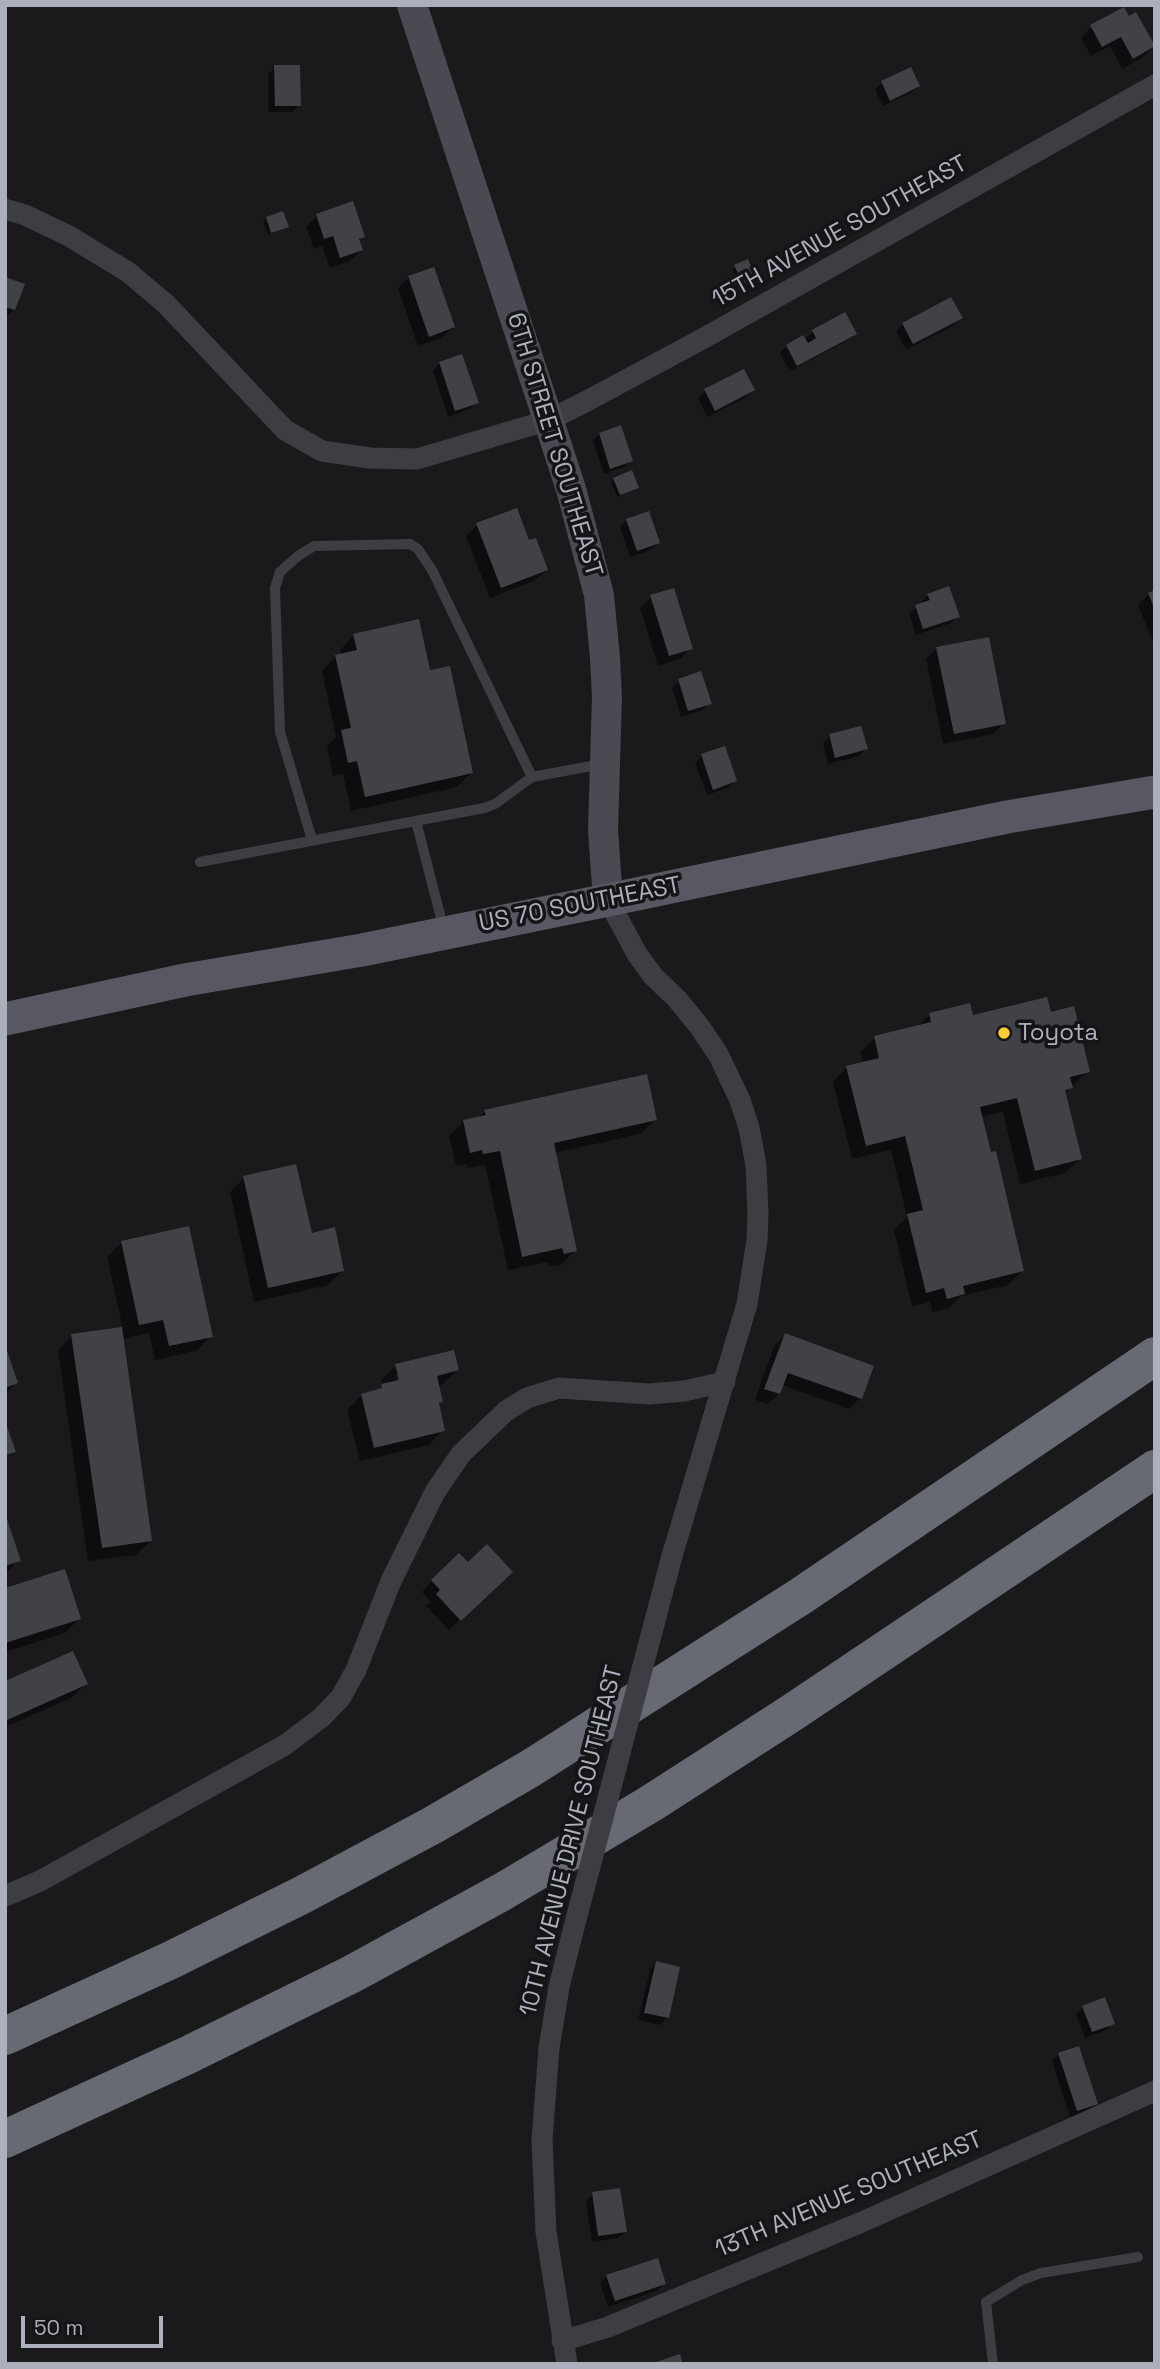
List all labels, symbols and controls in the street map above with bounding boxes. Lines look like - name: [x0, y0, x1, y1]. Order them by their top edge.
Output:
- street label: 15TH AVENUE SOUTHEAST: [707, 150, 973, 314]
- street label: 6TH STREET SOUTHEAST: [500, 310, 608, 580]
- street label: US 70 SOUTHEAST: [477, 871, 683, 939]
- place label: Toyota: [1018, 1019, 1098, 1047]
- marker: Toyota: [996, 1025, 1012, 1041]
- street label: 10TH AVENUE DRIVE SOUTHEAST: [514, 1663, 630, 2019]
- street label: 13TH AVENUE SOUTHEAST: [711, 2126, 987, 2264]
- scale bar: [24, 2302, 166, 2346]
- text: 50 m: [34, 2314, 84, 2341]

